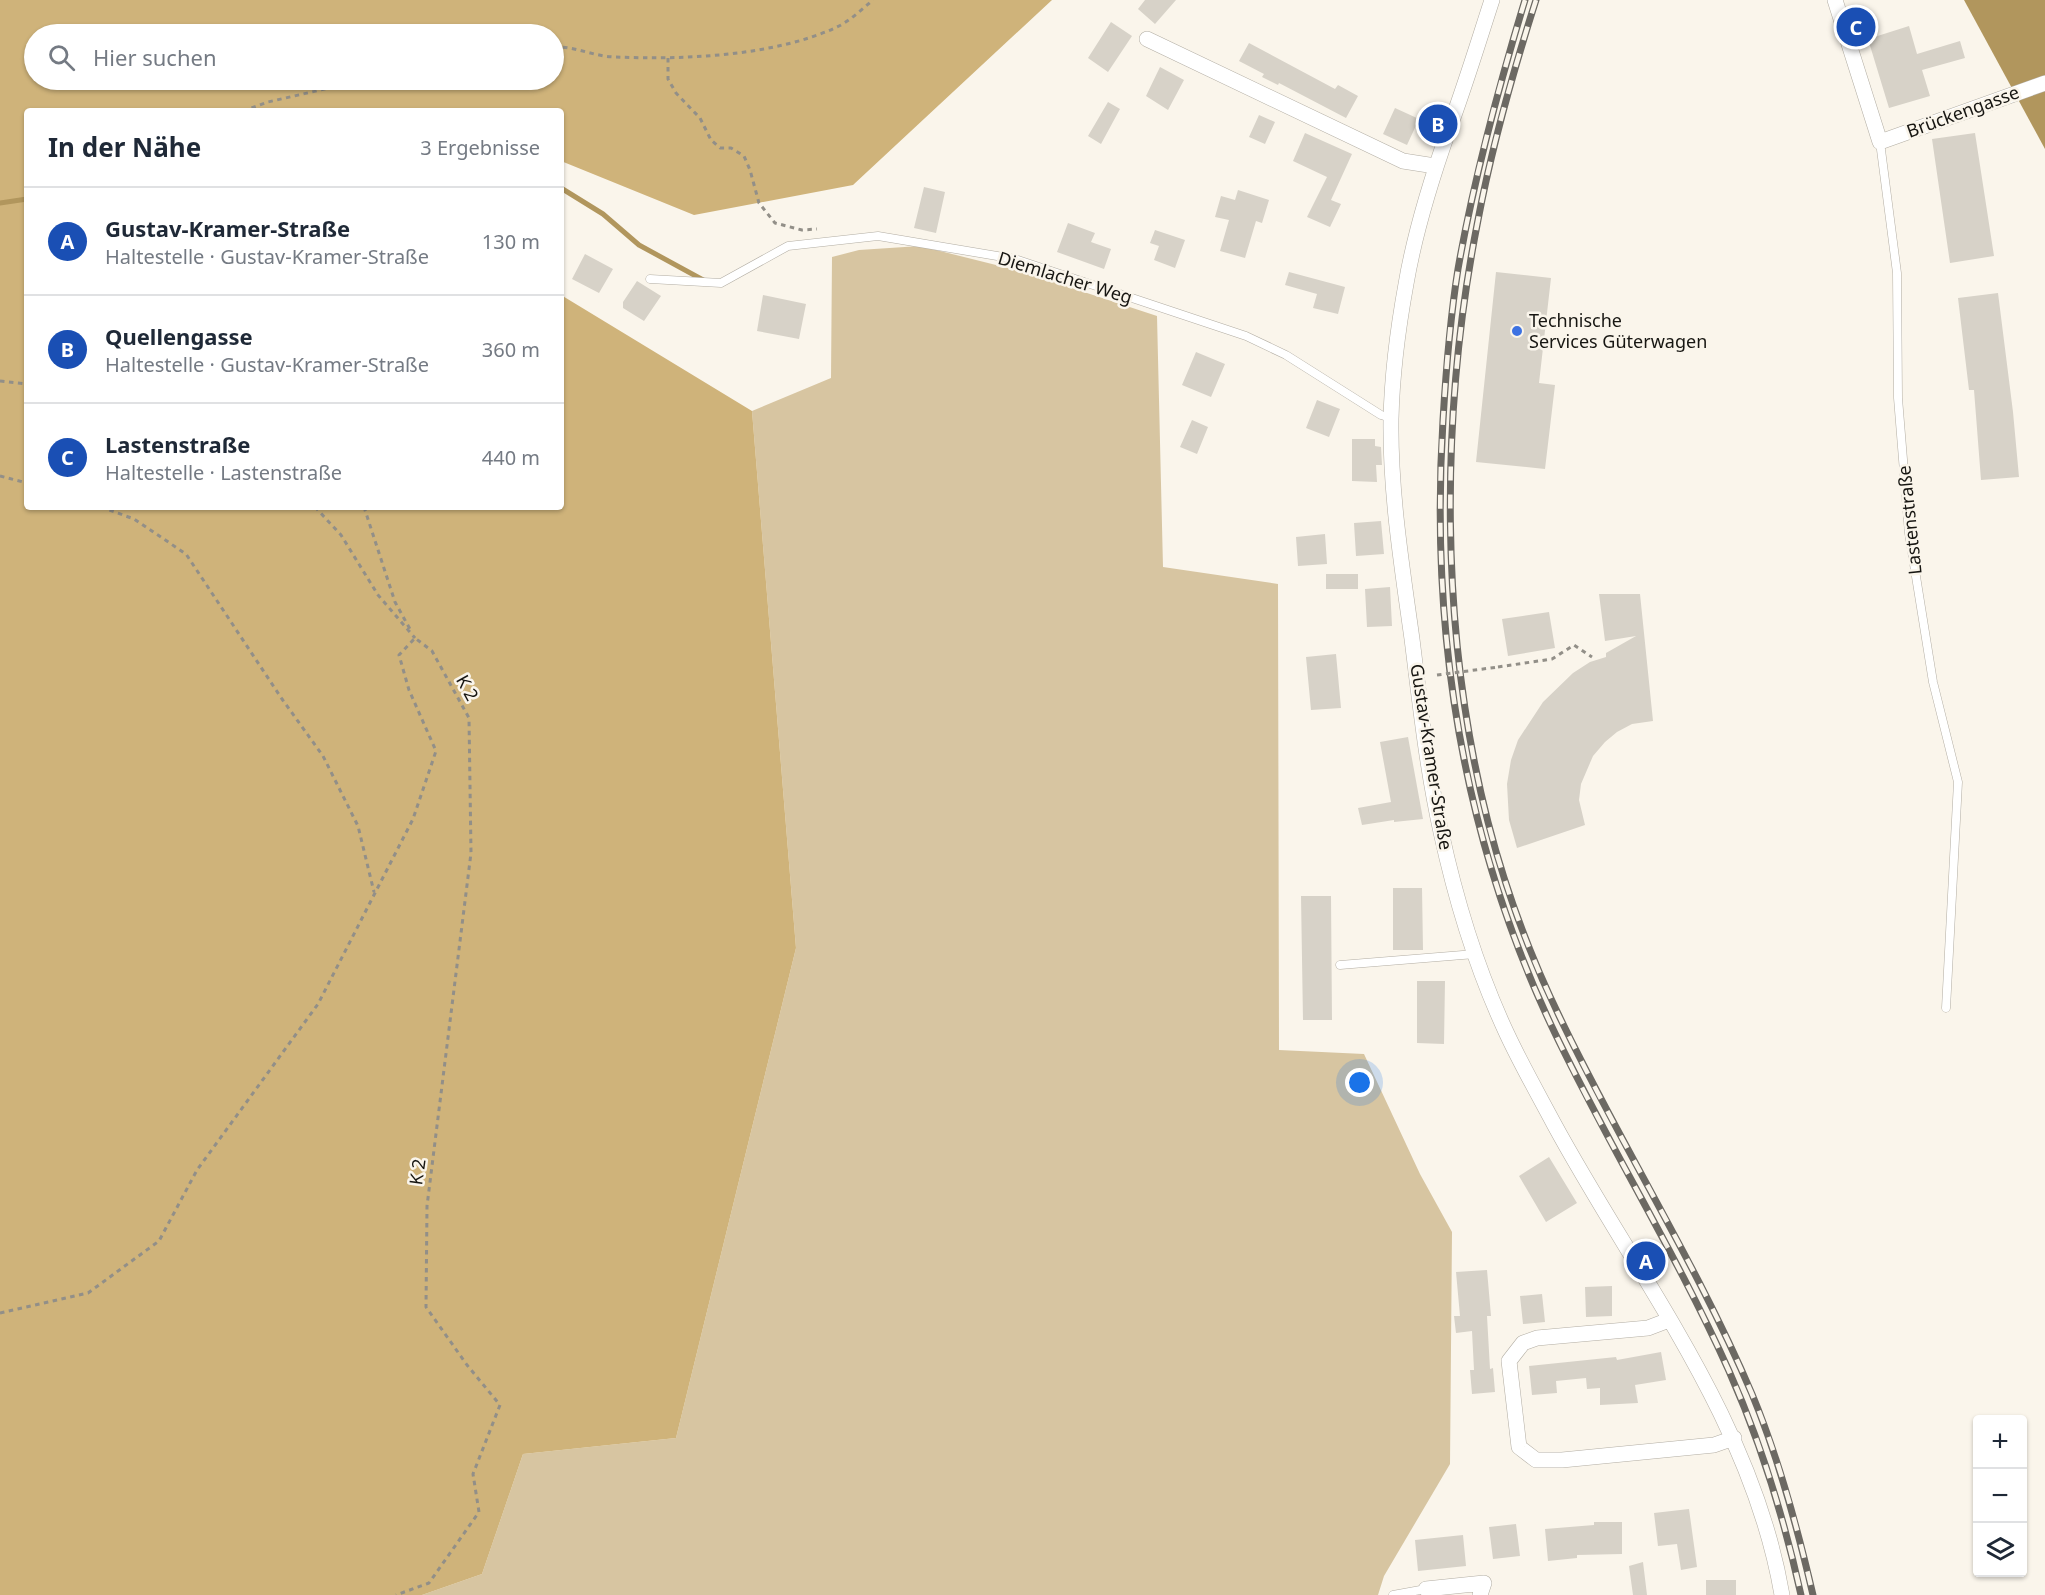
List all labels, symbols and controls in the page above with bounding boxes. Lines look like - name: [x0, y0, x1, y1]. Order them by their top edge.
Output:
- pin: C: [1836, 4, 1876, 50]
- search box: [24, 24, 564, 90]
- icon: search: [45, 41, 78, 74]
- text: Hier suchen: [93, 42, 217, 72]
- street label: Brückengasse: [1903, 80, 2022, 143]
- pin: B: [1418, 102, 1458, 146]
- text: In der Nähe: [48, 129, 201, 165]
- text: 3 Ergebnisse: [420, 134, 540, 161]
- text: Gustav-Kramer-Straße: [105, 213, 350, 243]
- text: A: [61, 228, 74, 255]
- text: 130 m: [482, 228, 540, 255]
- text: Haltestelle · Gustav-Kramer-Straße: [105, 243, 429, 270]
- street label: Diemlacher Weg: [995, 245, 1135, 309]
- place label: Technische Services Güterwagen: [1529, 308, 1707, 353]
- text: Quellengasse: [105, 321, 253, 351]
- marker: Technische Services Güterwagen: [1510, 324, 1524, 338]
- text: B: [61, 336, 74, 363]
- text: 360 m: [482, 336, 540, 363]
- text: Haltestelle · Gustav-Kramer-Straße: [105, 351, 429, 378]
- text: Lastenstraße: [105, 429, 250, 459]
- text: C: [61, 444, 74, 471]
- text: 440 m: [482, 444, 540, 471]
- text: Haltestelle · Lastenstraße: [105, 459, 342, 486]
- street label: Lastenstraße: [1891, 464, 1927, 576]
- street label: Gustav-Kramer-Straße: [1405, 662, 1459, 852]
- street label: K 2: [451, 670, 485, 705]
- your location: [1345, 1068, 1374, 1097]
- street label: K 2: [403, 1157, 431, 1186]
- pin: A: [1626, 1238, 1666, 1284]
- map controls: [1973, 1415, 2027, 1577]
- button: +: [1973, 1415, 2027, 1469]
- button: −: [1973, 1469, 2027, 1523]
- button: layers: [1973, 1523, 2027, 1577]

